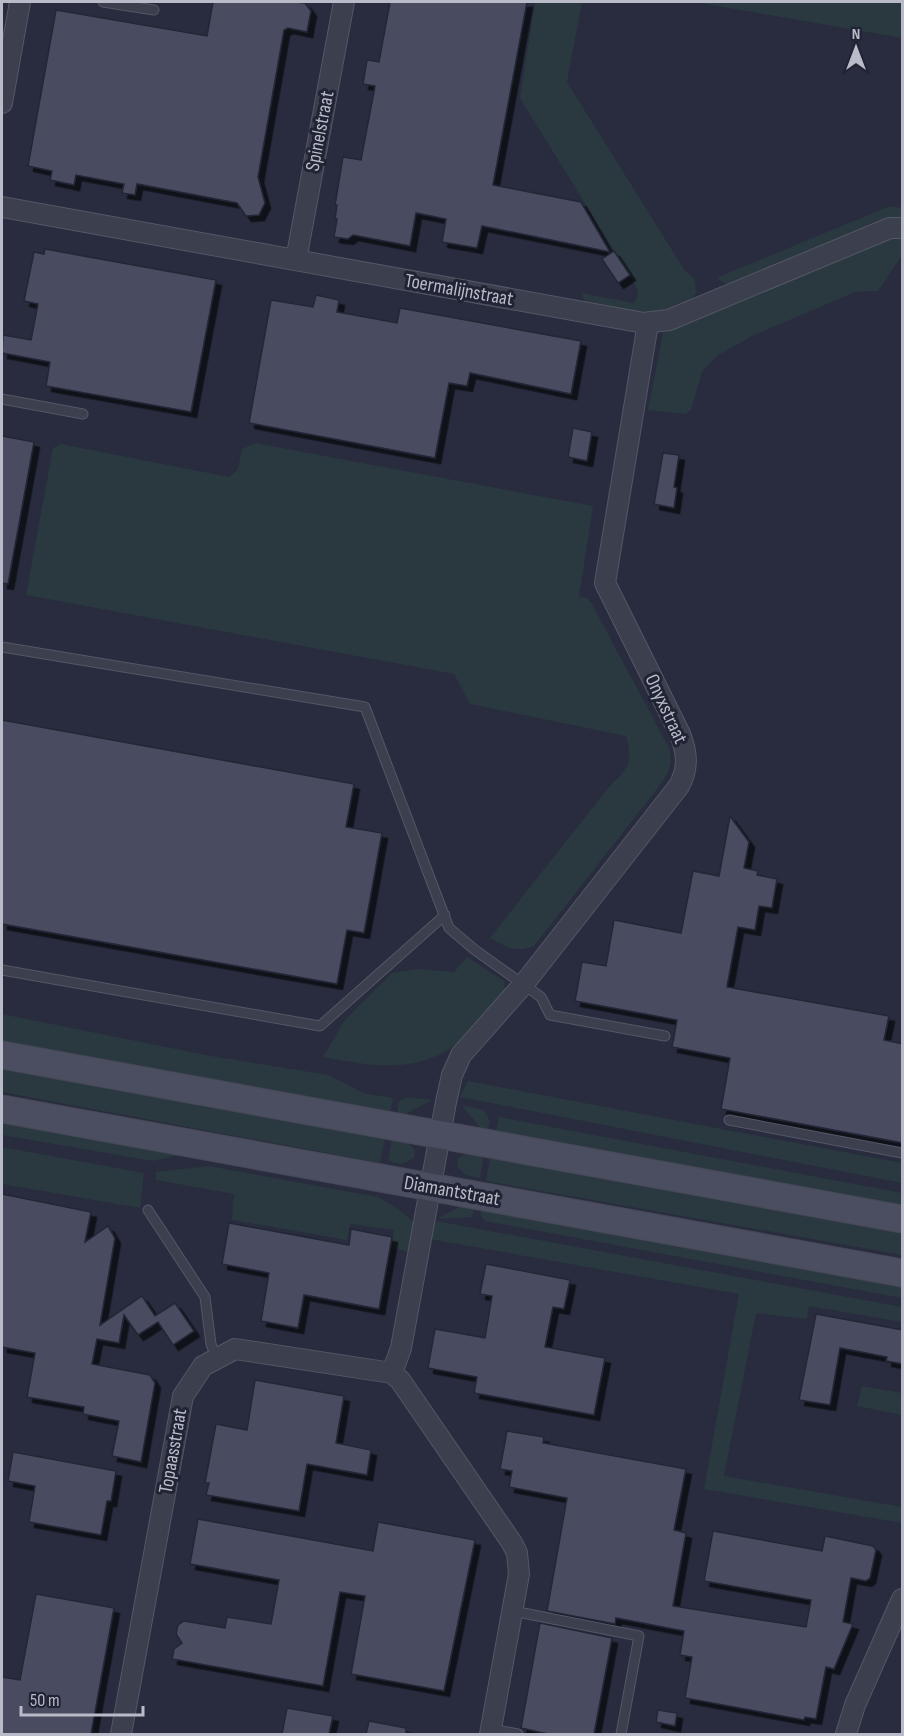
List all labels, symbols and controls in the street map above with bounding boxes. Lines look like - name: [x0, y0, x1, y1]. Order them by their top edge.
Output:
- north arrow: [826, 18, 886, 78]
- text: N: [852, 25, 860, 44]
- street label: Spinelstraat: [300, 89, 340, 173]
- street label: Toermalijnstraat: [403, 269, 515, 311]
- street label: Onyxstraat: [640, 670, 692, 748]
- street label: Diamantstraat: [402, 1171, 502, 1211]
- street label: Topaasstraat: [154, 1407, 192, 1495]
- scale bar: [21, 1679, 142, 1717]
- text: 50 m: [30, 1690, 60, 1711]

